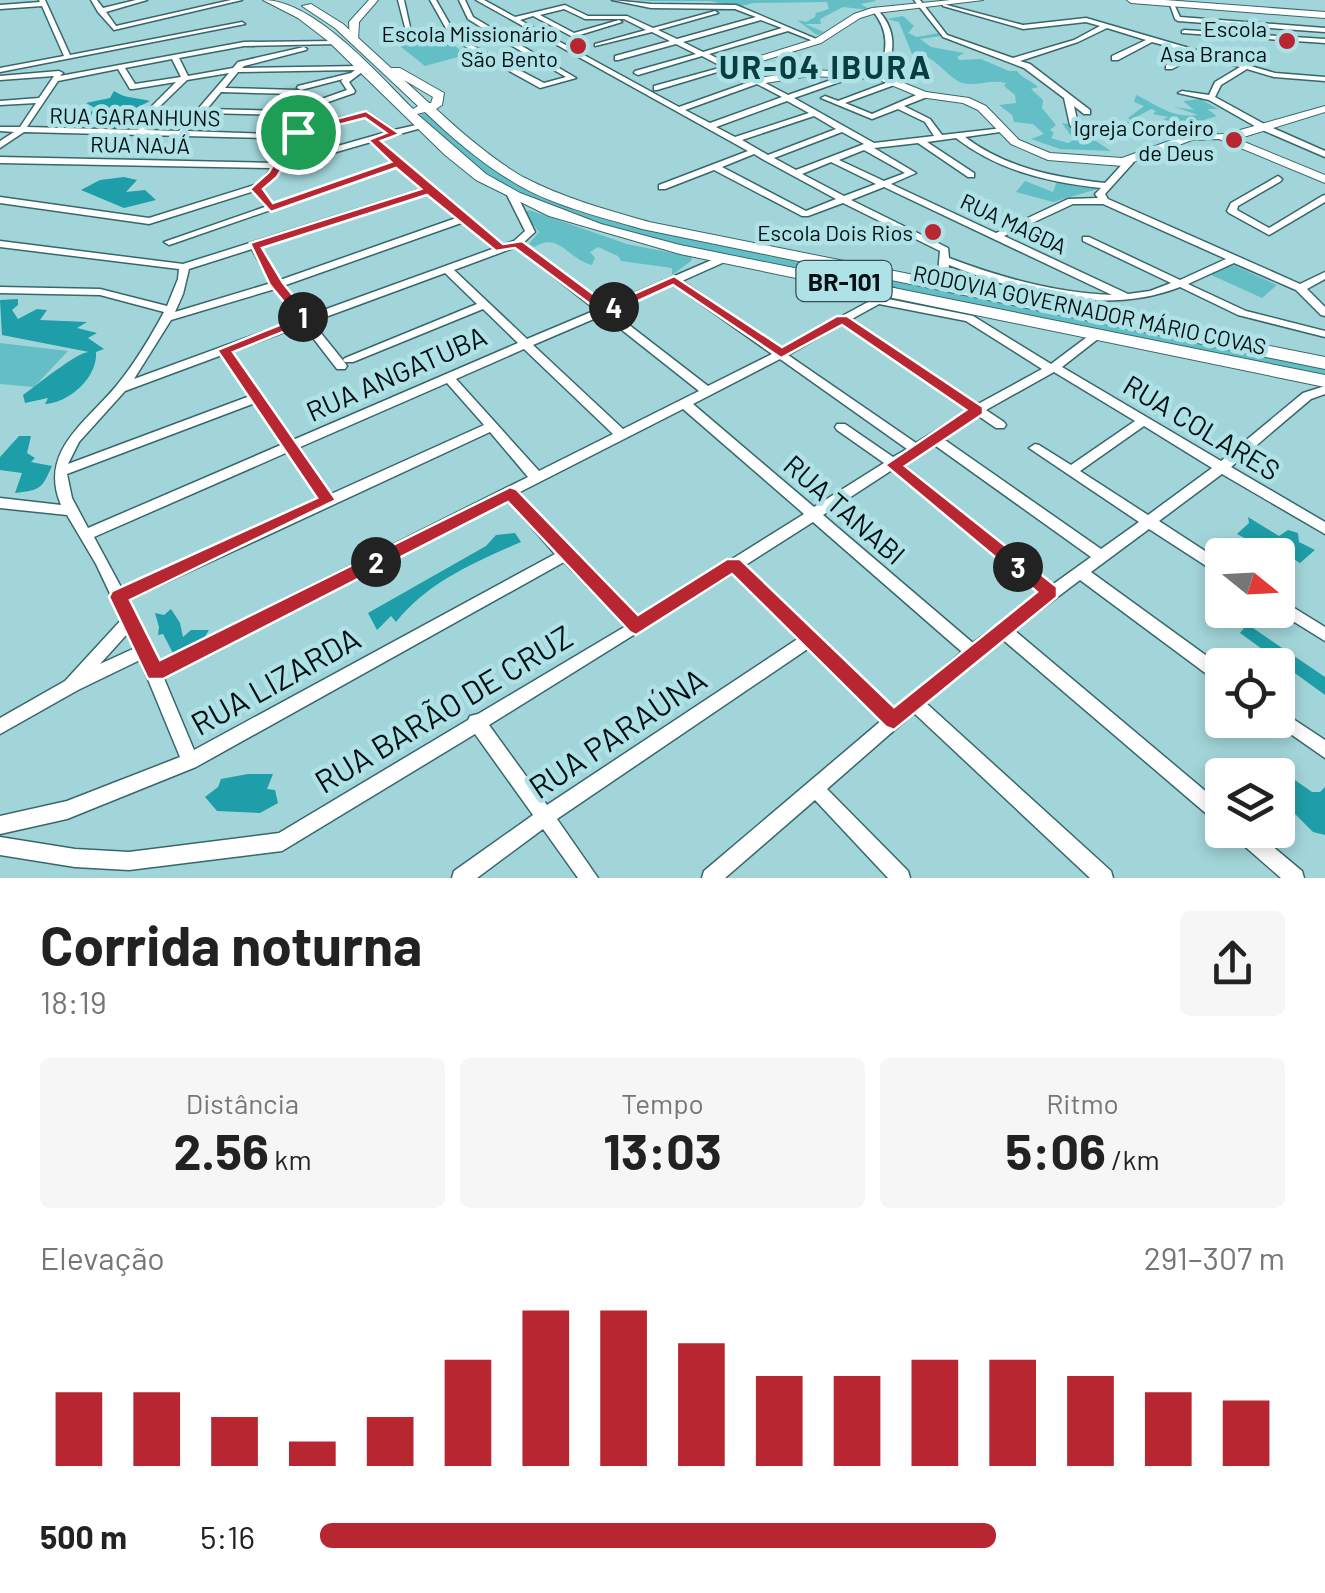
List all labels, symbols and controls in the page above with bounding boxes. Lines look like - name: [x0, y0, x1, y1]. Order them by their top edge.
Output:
- place label: Escola Asa Branca: [1160, 15, 1267, 66]
- place label: Escola Missionário São Bento: [382, 20, 558, 71]
- marker: Escola Asa Branca: [1276, 30, 1298, 52]
- marker: Escola Missionário São Bento: [567, 35, 589, 57]
- district label: UR-04 IBURA: [719, 47, 933, 85]
- pin: [256, 90, 341, 175]
- street label: RUA GARANHUNS: [49, 102, 221, 130]
- icon: arrive: [271, 105, 326, 160]
- place label: Igreja Cordeiro de Deus: [1073, 114, 1214, 165]
- marker: Igreja Cordeiro de Deus: [1223, 129, 1245, 151]
- street label: RUA NAJÁ: [90, 130, 190, 158]
- street label: RUA MAGDA: [957, 187, 1071, 259]
- place label: Escola Dois Rios: [757, 219, 913, 245]
- marker: Escola Dois Rios: [922, 221, 944, 243]
- street label: RODOVIA GOVERNADOR MÁRIO COVAS: [911, 259, 1269, 359]
- road number: BR-101: [796, 261, 892, 301]
- pin: 4: [589, 282, 639, 332]
- text: 4: [606, 290, 622, 324]
- pin: 1: [278, 292, 328, 342]
- text: 1: [298, 300, 308, 334]
- street label: RUA ANGATUBA: [301, 318, 491, 428]
- street label: RUA COLARES: [1118, 367, 1286, 487]
- street label: RUA TANABI: [777, 447, 913, 571]
- pin: 2: [351, 537, 401, 587]
- north arrow: [1205, 538, 1295, 628]
- map controls: [1205, 538, 1295, 848]
- pin: 3: [993, 542, 1043, 592]
- text: 2: [368, 545, 384, 579]
- text: 3: [1010, 550, 1026, 584]
- street label: RUA BARÃO DE CRUZ: [307, 616, 579, 800]
- street label: RUA LIZARDA: [184, 618, 366, 742]
- button: locate: [1205, 648, 1295, 738]
- street label: RUA PARAÚNA: [521, 659, 713, 805]
- button: layers: [1205, 758, 1295, 848]
- text: Corrida noturna: [40, 911, 422, 977]
- button: share: [1180, 911, 1285, 1016]
- text: 18:19: [40, 982, 107, 1020]
- text: Distância: [186, 1086, 299, 1120]
- text: Tempo: [621, 1086, 704, 1120]
- text: Ritmo: [1046, 1086, 1119, 1120]
- text: 2.56: [173, 1120, 269, 1180]
- text: 13:03: [603, 1120, 722, 1180]
- text: 5:06: [1005, 1120, 1106, 1180]
- text: km: [269, 1142, 312, 1176]
- text: /km: [1106, 1142, 1160, 1176]
- text: Elevação: [40, 1238, 165, 1276]
- text: 291–307 m: [1144, 1238, 1285, 1276]
- text: 500 m: [40, 1517, 127, 1555]
- text: 5:16: [200, 1517, 255, 1555]

